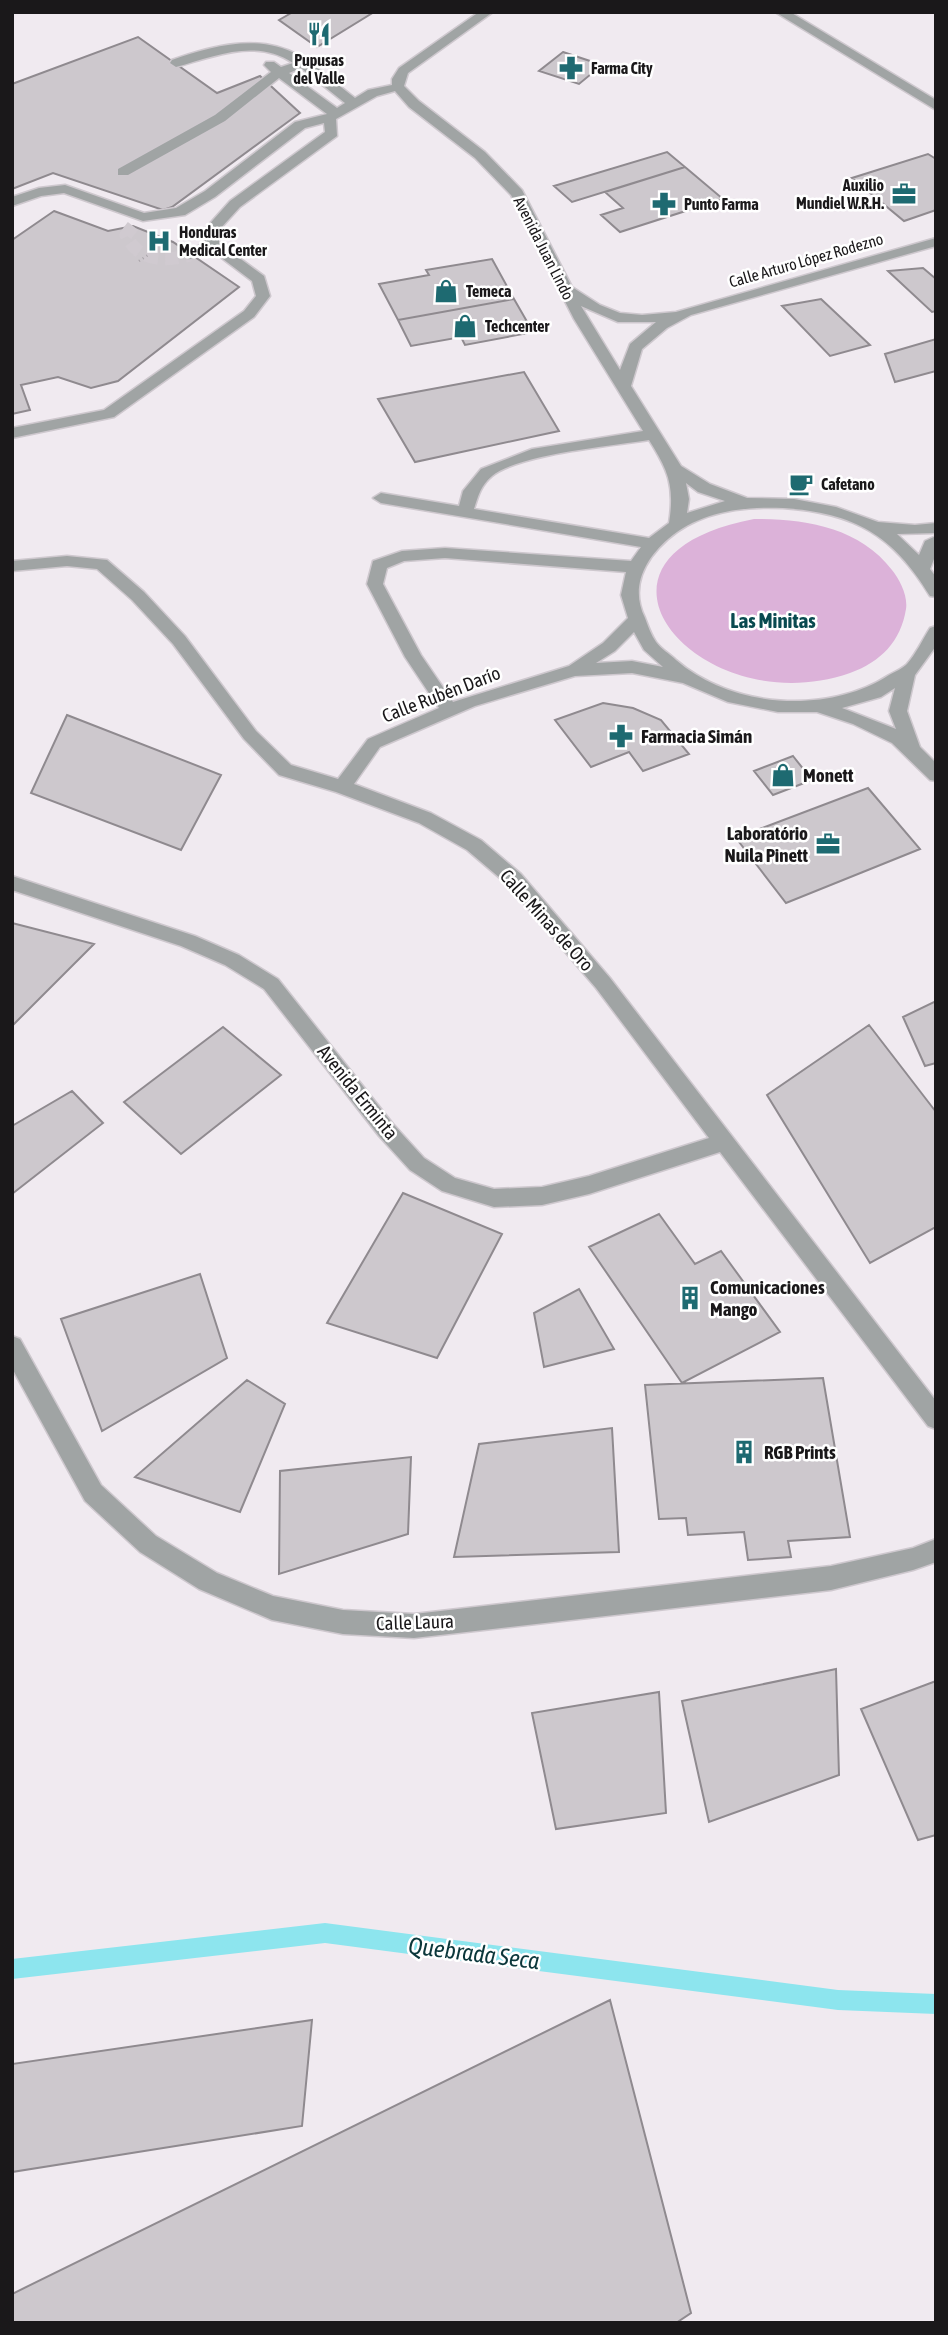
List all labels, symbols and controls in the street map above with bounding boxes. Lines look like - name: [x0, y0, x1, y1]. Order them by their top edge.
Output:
- restaurant icon: Pupusas del Valle: [305, 20, 333, 48]
- place label: Pupusas del Valle: [293, 51, 345, 87]
- pharmacy icon: Farma City: [557, 54, 585, 82]
- place label: Farma City: [591, 59, 653, 77]
- place label: Auxilio Mundiel W.R.H.: [796, 176, 884, 212]
- office icon: Auxilio Mundiel W.R.H.: [890, 180, 918, 208]
- pharmacy icon: Punto Farma: [650, 190, 678, 218]
- street label: Avenida Juan Lindo: [510, 193, 578, 303]
- place label: Punto Farma: [684, 195, 759, 213]
- place label: Honduras Medical Center: [179, 223, 267, 259]
- hospital icon: Honduras Medical Center: [145, 227, 173, 255]
- street label: Calle Arturo López Rodezno: [727, 229, 885, 292]
- shop icon: Temeca: [432, 277, 460, 305]
- place label: Temeca: [466, 282, 511, 300]
- shop icon: Techcenter: [451, 312, 479, 340]
- place label: Techcenter: [485, 317, 550, 335]
- cafe icon: Cafetano: [787, 470, 815, 498]
- place label: Cafetano: [821, 475, 875, 493]
- district label: Las Minitas: [730, 608, 816, 632]
- street label: Calle Rubén Darío: [379, 661, 503, 727]
- pharmacy icon: Farmacia Simán: [607, 722, 635, 750]
- place label: Farmacia Simán: [641, 725, 752, 747]
- shop icon: Monett: [769, 761, 797, 789]
- place label: Monett: [803, 764, 854, 786]
- place label: Laboratório Nuila Pinett: [724, 822, 809, 866]
- office icon: Laboratório Nuila Pinett: [814, 830, 842, 858]
- street label: Calle Minas de Oro: [496, 865, 598, 975]
- street label: Avenida Erminta: [313, 1040, 403, 1144]
- place label: Comunicaciones Mango: [710, 1276, 825, 1320]
- building icon: Comunicaciones Mango: [676, 1284, 704, 1312]
- building icon: RGB Prints: [730, 1438, 758, 1466]
- place label: RGB Prints: [764, 1441, 836, 1463]
- street label: Calle Laura: [376, 1610, 454, 1634]
- water label: Quebrada Seca: [407, 1932, 541, 1974]

